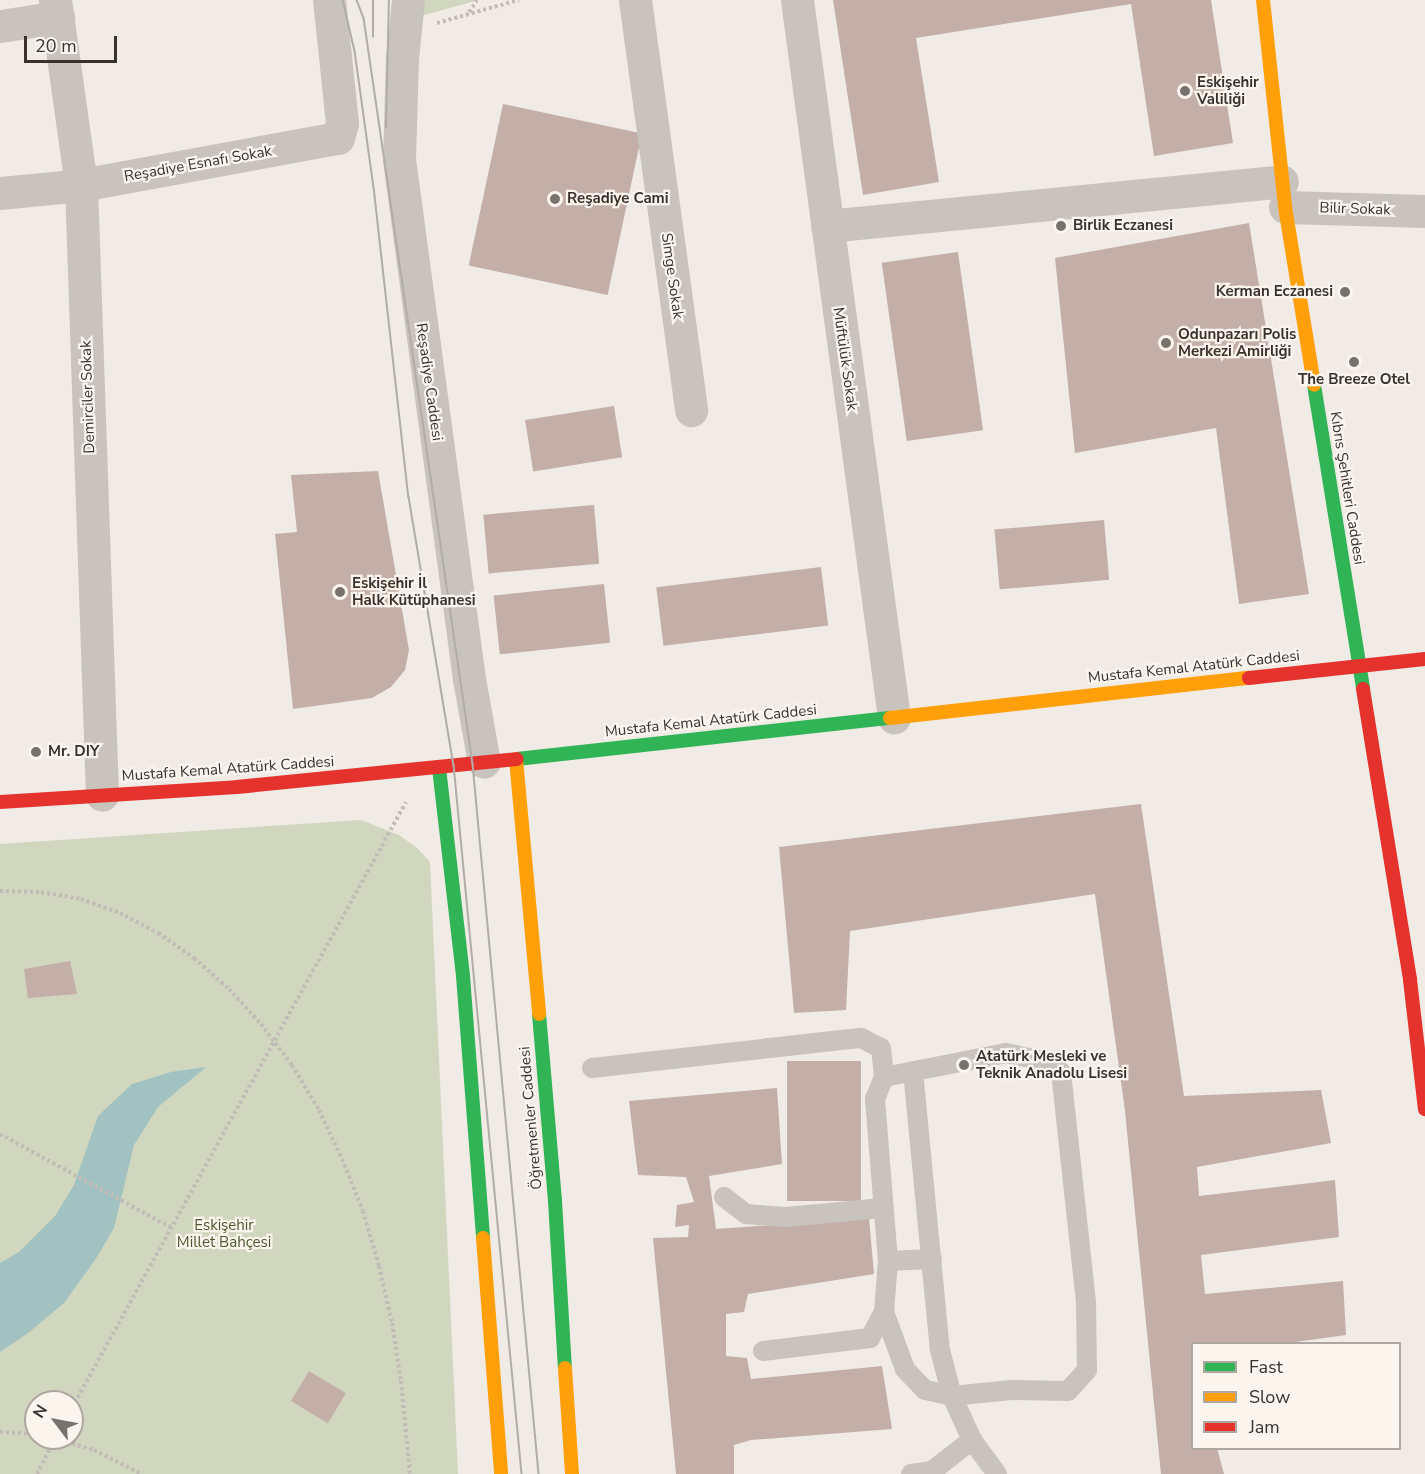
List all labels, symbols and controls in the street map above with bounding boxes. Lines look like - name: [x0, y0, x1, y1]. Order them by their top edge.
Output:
- scale bar: [27, 24, 120, 62]
- text: 20 m: [35, 34, 77, 58]
- place label: Eskişehir Valiliği: [1197, 73, 1259, 108]
- marker: Eskişehir Valiliği: [1178, 84, 1192, 98]
- street label: Reşadiye Esnafı Sokak: [123, 142, 273, 186]
- place label: Reşadiye Cami: [567, 190, 669, 208]
- marker: Reşadiye Cami: [548, 192, 562, 206]
- street label: Bilir Sokak: [1319, 199, 1391, 219]
- place label: Birlik Eczanesi: [1073, 217, 1173, 235]
- marker: Birlik Eczanesi: [1054, 219, 1068, 233]
- street label: Simge Sokak: [657, 232, 687, 320]
- place label: Kerman Eczanesi: [1216, 283, 1333, 301]
- marker: Kerman Eczanesi: [1338, 285, 1352, 299]
- street label: Müftülük Sokak: [829, 306, 861, 412]
- street label: Reşadiye Caddesi: [412, 322, 446, 442]
- place label: Odunpazarı Polis Merkezi Amirliği: [1178, 325, 1296, 360]
- marker: Odunpazarı Polis Merkezi Amirliği: [1159, 336, 1173, 350]
- street label: Demirciler Sokak: [77, 340, 99, 454]
- marker: The Breeze Otel: [1347, 355, 1361, 369]
- place label: The Breeze Otel: [1298, 371, 1410, 389]
- street label: Kıbrıs Şehitleri Caddesi: [1326, 410, 1368, 566]
- place label: Eskişehir İl Halk Kütüphanesi: [352, 574, 476, 609]
- marker: Eskişehir İl Halk Kütüphanesi: [333, 585, 347, 599]
- street label: Mustafa Kemal Atatürk Caddesi: [1087, 647, 1301, 687]
- street label: Mustafa Kemal Atatürk Caddesi: [604, 701, 818, 741]
- place label: Mr. DIY: [48, 743, 99, 761]
- marker: Mr. DIY: [29, 745, 43, 759]
- street label: Mustafa Kemal Atatürk Caddesi: [121, 753, 335, 785]
- street label: Öğretmenler Caddesi: [516, 1046, 546, 1190]
- place label: Atatürk Mesleki ve Teknik Anadolu Lisesi: [976, 1047, 1127, 1082]
- marker: Atatürk Mesleki ve Teknik Anadolu Lisesi: [957, 1058, 971, 1072]
- park label: Eskişehir Millet Bahçesi: [177, 1216, 271, 1251]
- legend: [1191, 1342, 1401, 1450]
- text: Fast: [1249, 1355, 1283, 1379]
- text: Slow: [1249, 1385, 1290, 1409]
- north arrow: [24, 1390, 84, 1450]
- text: N: [28, 1401, 53, 1422]
- text: Jam: [1249, 1415, 1280, 1439]

